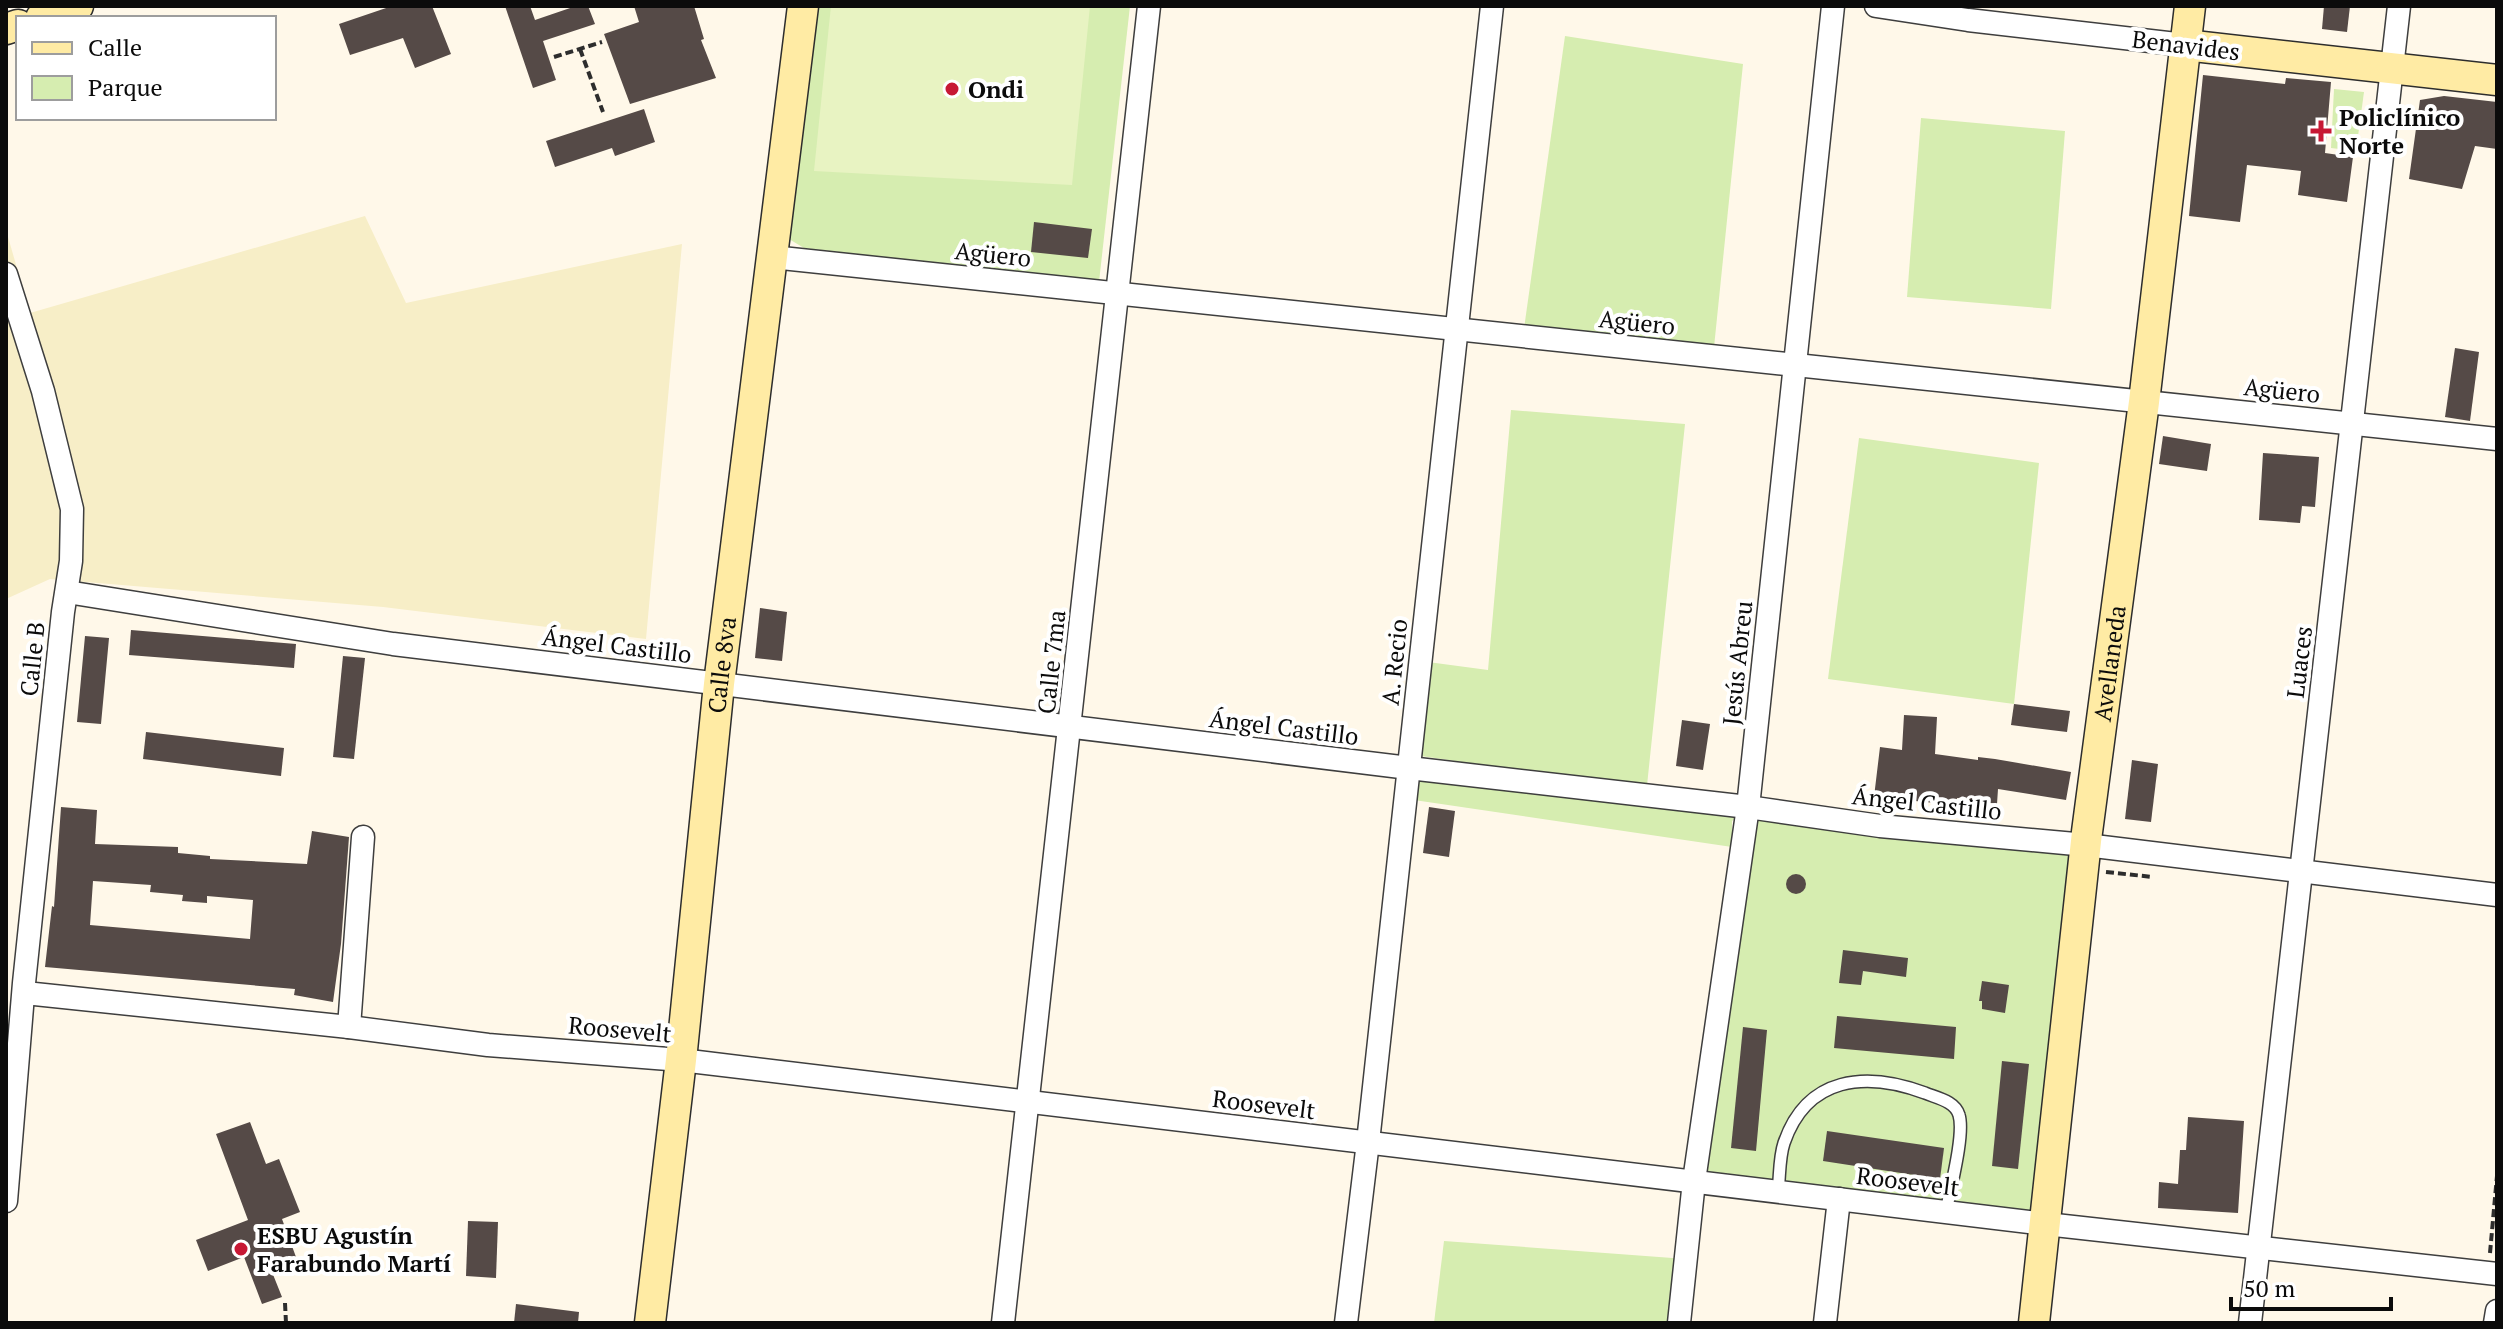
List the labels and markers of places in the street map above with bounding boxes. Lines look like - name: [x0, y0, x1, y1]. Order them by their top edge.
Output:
- place label: Ondi: [968, 73, 1024, 105]
- marker: Ondi: [943, 80, 961, 98]
- place label: Policlínico Norte: [2339, 101, 2460, 161]
- marker: Policlínico Norte: [2310, 120, 2332, 142]
- place label: ESBU Agustín Farabundo Martí: [257, 1219, 451, 1279]
- marker: ESBU Agustín Farabundo Martí: [232, 1240, 250, 1258]

